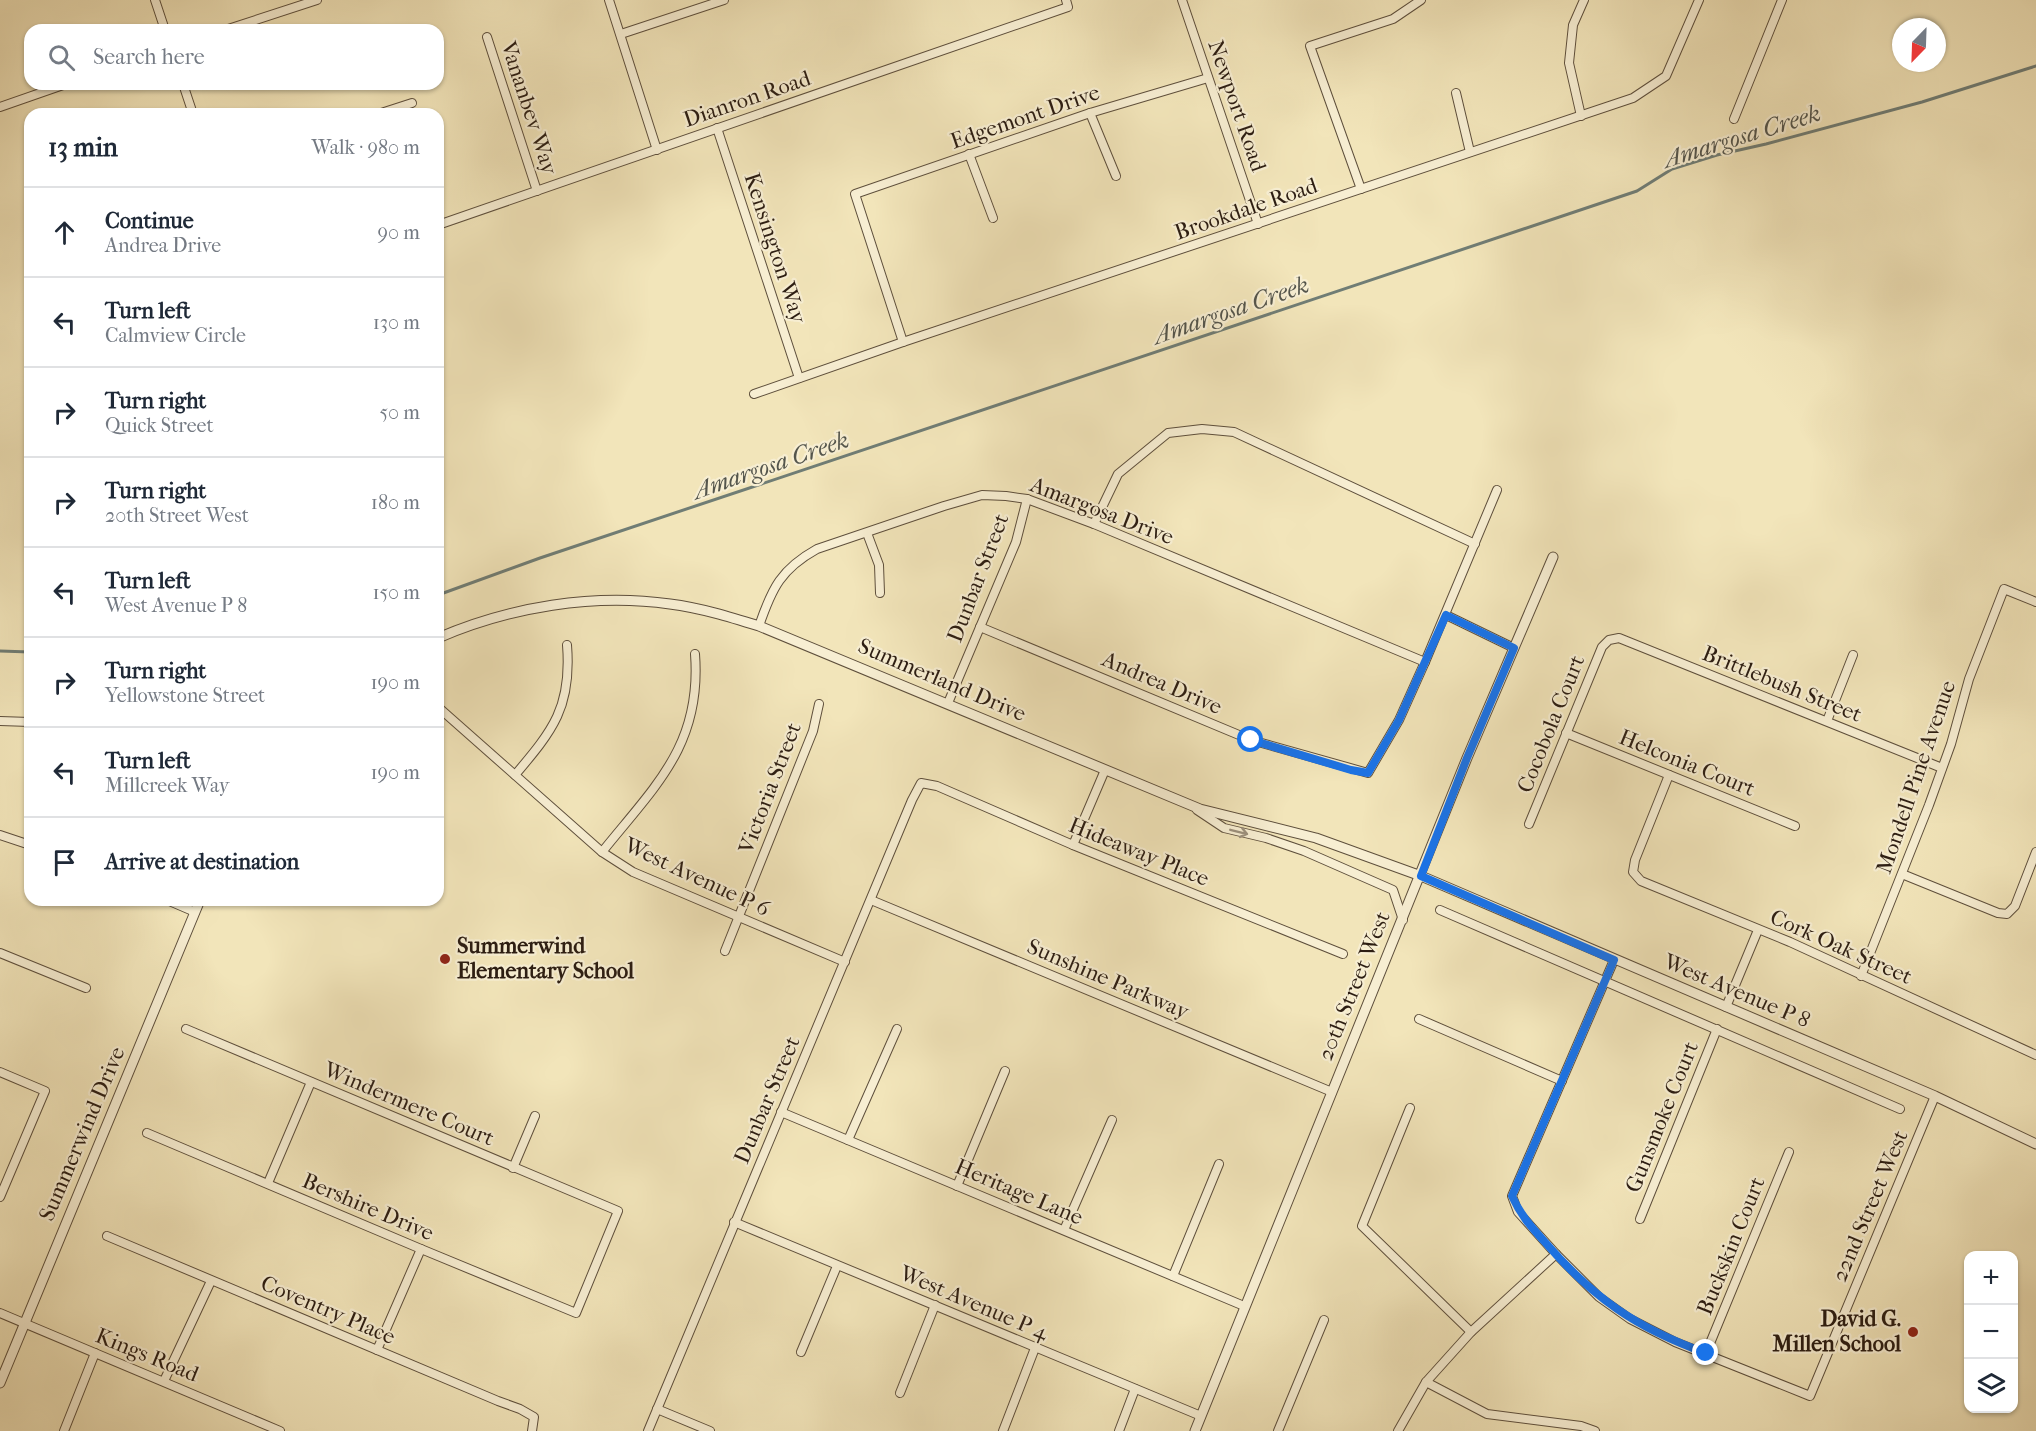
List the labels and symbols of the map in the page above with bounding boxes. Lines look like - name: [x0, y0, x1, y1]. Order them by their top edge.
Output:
- north arrow: [1892, 18, 1946, 72]
- street label: Vananbev Way: [495, 37, 563, 179]
- street label: Newport Road: [1202, 37, 1272, 176]
- street label: Dianron Road: [680, 65, 815, 133]
- street label: Edgemont Drive: [947, 79, 1103, 155]
- water label: Amargosa Creek: [1657, 99, 1824, 174]
- street label: Kensington Way: [738, 169, 812, 328]
- street label: Brookdale Road: [1171, 172, 1322, 246]
- water label: Amargosa Creek: [1147, 270, 1312, 351]
- water label: Amargosa Creek: [687, 425, 852, 506]
- street label: Amargosa Drive: [1026, 471, 1178, 550]
- street label: Dunbar Street: [942, 510, 1015, 646]
- street label: Summerland Drive: [854, 633, 1030, 727]
- street label: Brittlebush Street: [1699, 640, 1866, 728]
- street label: Andrea Drive: [1097, 646, 1226, 720]
- street label: Cocobola Court: [1512, 651, 1590, 796]
- street label: Mondell Pine Avenue: [1871, 677, 1961, 877]
- street label: Victoria Street: [733, 719, 807, 858]
- street label: Helconia Court: [1615, 724, 1759, 802]
- route start: [1237, 726, 1263, 752]
- street label: Hideaway Place: [1065, 812, 1213, 892]
- one-way arrow: [1229, 826, 1248, 838]
- street label: West Avenue P 6: [619, 832, 774, 922]
- street label: Cork Oak Street: [1766, 904, 1916, 990]
- street label: 20th Street West: [1312, 908, 1396, 1064]
- place label: Summerwind Elementary School: [457, 933, 635, 984]
- street label: Sunshine Parkway: [1023, 933, 1194, 1025]
- street label: West Avenue P 8: [1659, 948, 1814, 1034]
- marker: Summerwind Elementary School: [438, 952, 452, 966]
- street label: Dunbar Street: [729, 1032, 806, 1168]
- street label: Gunsmoke Court: [1620, 1038, 1704, 1196]
- street label: Summerwind Drive: [34, 1043, 130, 1225]
- street label: Windermere Court: [319, 1056, 498, 1152]
- street label: 22nd Street West: [1826, 1126, 1914, 1286]
- street label: Heritage Lane: [951, 1153, 1087, 1231]
- street label: Bershire Drive: [298, 1168, 438, 1246]
- street label: Buckskin Court: [1691, 1173, 1771, 1319]
- street label: West Avenue P 4: [895, 1260, 1053, 1346]
- street label: Coventry Place: [257, 1270, 399, 1350]
- place label: David G. Millen School: [1772, 1306, 1902, 1357]
- street label: Kings Road: [92, 1323, 203, 1388]
- marker: David G. Millen School: [1906, 1325, 1920, 1339]
- route end: [1692, 1339, 1718, 1365]

